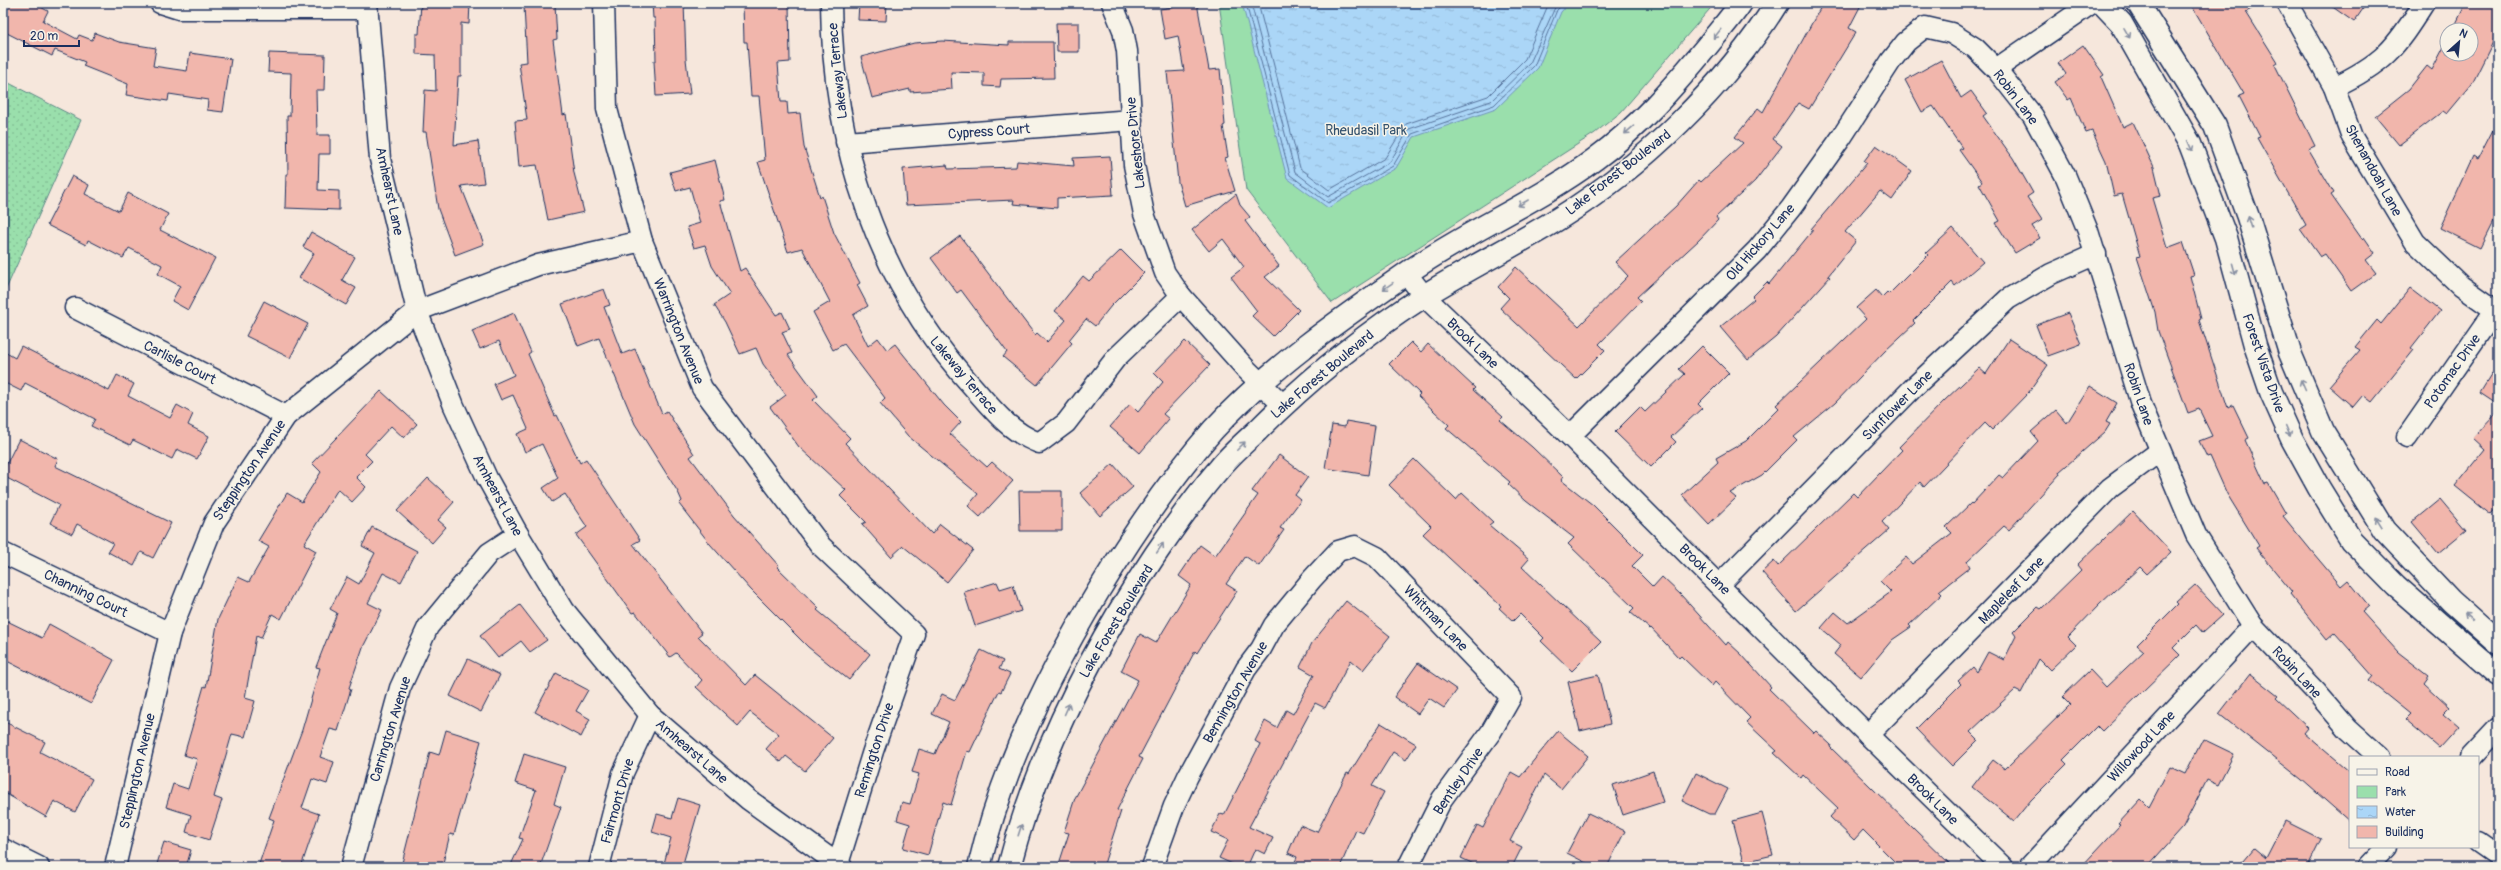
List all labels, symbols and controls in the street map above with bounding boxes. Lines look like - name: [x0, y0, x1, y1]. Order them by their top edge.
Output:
- scale bar: [24, 22, 79, 48]
- street label: Lakeway Terrace: [824, 22, 851, 120]
- north arrow: [2439, 22, 2479, 62]
- text: N: [2457, 26, 2470, 41]
- one-way arrow: [2123, 27, 2131, 39]
- one-way arrow: [1712, 28, 1721, 39]
- text: 20 m: [30, 29, 59, 44]
- street label: Robin Lane: [1989, 66, 2042, 128]
- street label: Lakeshore Drive: [1122, 96, 1149, 190]
- street label: Cypress Court: [947, 120, 1031, 143]
- street label: Shenandoah Lane: [2341, 121, 2406, 219]
- park label: Rheudasil Park: [1325, 122, 1407, 139]
- one-way arrow: [1624, 125, 1635, 134]
- street label: Lake Forest Boulevard: [1562, 126, 1675, 219]
- one-way arrow: [2187, 140, 2194, 152]
- street label: Amhearst Lane: [372, 145, 407, 237]
- one-way arrow: [1517, 200, 1529, 208]
- street label: Old Hickory Lane: [1722, 200, 1799, 284]
- one-way arrow: [2246, 215, 2253, 228]
- one-way arrow: [2231, 262, 2238, 275]
- street label: Warrington Avenue: [650, 276, 708, 387]
- one-way arrow: [1383, 282, 1394, 290]
- street label: Forest Vista Drive: [2239, 311, 2289, 415]
- street label: Brook Lane: [1443, 315, 1502, 372]
- street label: Lake Forest Boulevard: [1267, 326, 1377, 422]
- street label: Potomac Drive: [2421, 331, 2484, 412]
- street label: Lakeway Terrace: [926, 333, 1001, 418]
- street label: Carlisle Court: [141, 337, 219, 388]
- street label: Robin Lane: [2120, 361, 2157, 428]
- street label: Sunflower Lane: [1859, 366, 1936, 444]
- one-way arrow: [2299, 379, 2306, 391]
- street label: Steppington Avenue: [209, 416, 290, 524]
- one-way arrow: [2285, 425, 2293, 437]
- one-way arrow: [1236, 441, 1246, 451]
- street label: Amhearst Lane: [469, 452, 526, 539]
- one-way arrow: [2375, 518, 2383, 529]
- street label: Brook Lane: [1676, 540, 1734, 599]
- one-way arrow: [1156, 543, 1164, 554]
- street label: Mapleleaf Lane: [1975, 553, 2048, 628]
- street label: Lake Forest Boulevard: [1076, 561, 1157, 681]
- street label: Channing Court: [41, 566, 131, 621]
- street label: Whitman Lane: [1400, 582, 1471, 655]
- one-way arrow: [2464, 613, 2474, 622]
- street label: Bennington Avenue: [1199, 638, 1272, 746]
- street label: Robin Lane: [2268, 643, 2325, 702]
- street label: Carrington Avenue: [366, 674, 415, 784]
- street label: Remington Drive: [851, 701, 898, 800]
- one-way arrow: [1064, 703, 1072, 715]
- street label: Willowood Lane: [2104, 707, 2179, 786]
- street label: Steppington Avenue: [116, 711, 159, 831]
- street label: Amhearst Lane: [652, 715, 731, 787]
- street label: Bentley Drive: [1430, 744, 1487, 818]
- legend: [2349, 756, 2479, 848]
- street label: Fairmont Drive: [597, 757, 638, 846]
- text: Road: [2385, 765, 2410, 780]
- street label: Brook Lane: [1904, 770, 1962, 829]
- text: Park: [2385, 785, 2406, 800]
- text: Water: [2385, 805, 2416, 820]
- one-way arrow: [1017, 824, 1025, 836]
- text: Building: [2385, 825, 2424, 840]

